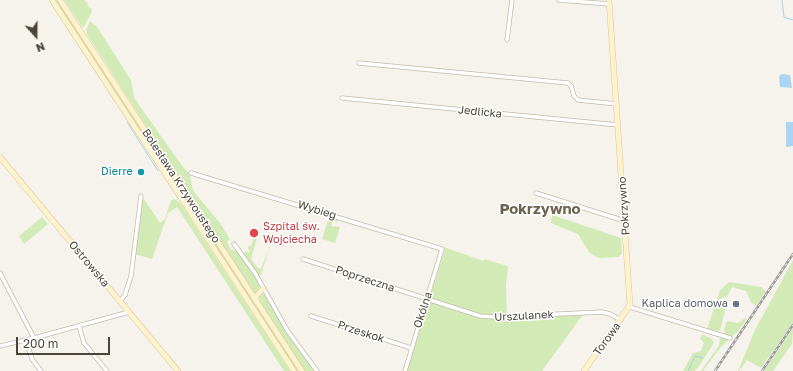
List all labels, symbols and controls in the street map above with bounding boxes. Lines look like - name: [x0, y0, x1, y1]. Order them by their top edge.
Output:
- north arrow: [16, 16, 56, 56]
- text: N: [34, 40, 47, 55]
- street label: Jedlicka: [457, 103, 503, 121]
- street label: Bolesława Krzywoustego: [139, 127, 223, 245]
- place label: Dierre: [101, 165, 133, 179]
- marker: Dierre: [136, 167, 146, 177]
- street label: Pokrzywno: [615, 176, 633, 236]
- street label: Wybieg: [296, 198, 338, 222]
- district label: Pokrzywno: [499, 200, 581, 218]
- place label: Szpital św. Wojciecha: [263, 220, 320, 246]
- marker: Szpital św. Wojciecha: [248, 227, 260, 239]
- street label: Ostrowska: [66, 238, 112, 290]
- street label: Poprzeczna: [334, 263, 396, 295]
- street label: Okólna: [411, 290, 435, 330]
- place label: Kaplica domowa: [642, 297, 728, 311]
- marker: Kaplica domowa: [731, 299, 741, 309]
- street label: Urszulanek: [494, 308, 554, 324]
- street label: Przeskok: [336, 318, 386, 346]
- street label: Torowa: [590, 320, 624, 358]
- scale bar: [18, 329, 112, 355]
- text: 200 m: [23, 336, 58, 351]

